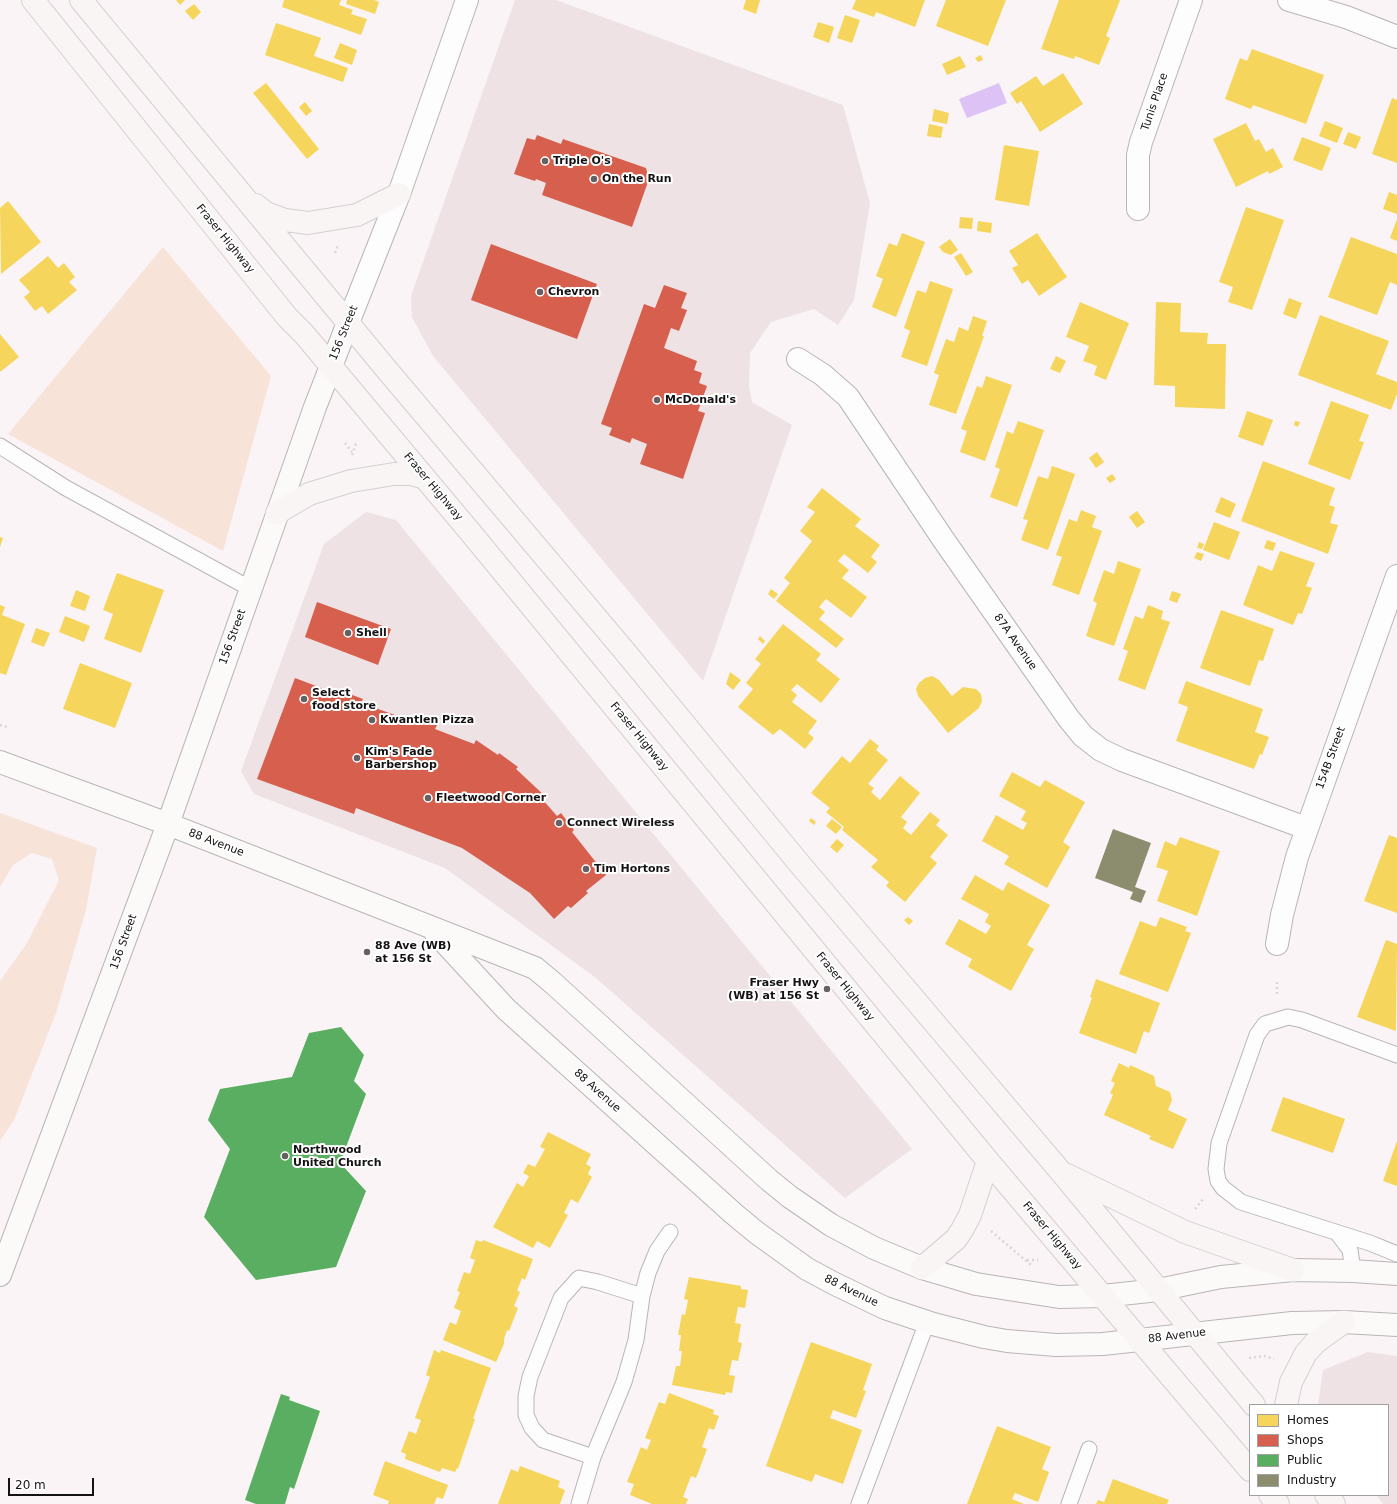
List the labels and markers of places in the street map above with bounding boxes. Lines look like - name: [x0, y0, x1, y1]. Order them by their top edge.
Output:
- place label: Triple O's: [553, 154, 611, 168]
- marker: Triple O's: [540, 156, 550, 166]
- place label: On the Run: [602, 172, 672, 186]
- marker: On the Run: [589, 174, 599, 184]
- place label: Chevron: [548, 285, 599, 299]
- marker: Chevron: [535, 287, 545, 297]
- place label: McDonald's: [665, 393, 736, 407]
- marker: McDonald's: [652, 395, 662, 405]
- place label: Shell: [356, 626, 387, 640]
- marker: Shell: [343, 628, 353, 638]
- place label: Select food store: [312, 686, 376, 712]
- marker: Select food store: [299, 694, 309, 704]
- place label: Kwantlen Pizza: [380, 713, 474, 727]
- marker: Kwantlen Pizza: [367, 715, 377, 725]
- place label: Kim's Fade Barbershop: [365, 745, 437, 771]
- marker: Kim's Fade Barbershop: [352, 753, 362, 763]
- place label: Fleetwood Corner: [436, 791, 546, 805]
- marker: Fleetwood Corner: [423, 793, 433, 803]
- place label: Connect Wireless: [567, 816, 674, 830]
- marker: Connect Wireless: [554, 818, 564, 828]
- place label: Tim Hortons: [594, 862, 670, 876]
- marker: Tim Hortons: [581, 864, 591, 874]
- place label: 88 Ave (WB) at 156 St: [375, 939, 451, 965]
- marker: 88 Ave (WB) at 156 St: [362, 947, 372, 957]
- place label: Fraser Hwy (WB) at 156 St: [728, 976, 819, 1002]
- marker: Fraser Hwy (WB) at 156 St: [822, 984, 832, 994]
- place label: Northwood United Church: [293, 1143, 381, 1169]
- marker: Northwood United Church: [280, 1151, 290, 1161]

